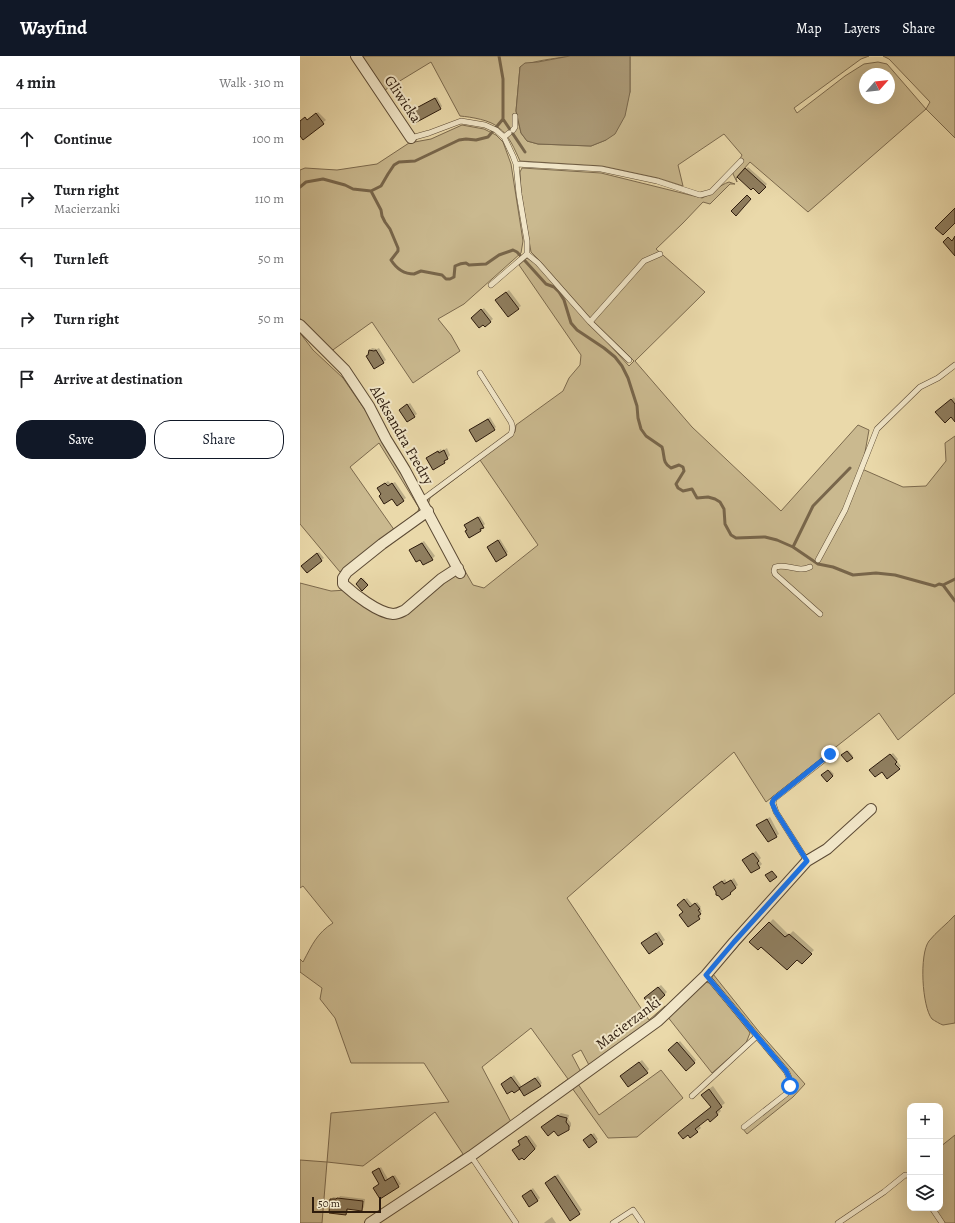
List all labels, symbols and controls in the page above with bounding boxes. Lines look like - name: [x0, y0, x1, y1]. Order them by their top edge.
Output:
- text: Wayfind: [20, 15, 87, 41]
- text: Map: [796, 19, 822, 38]
- text: Layers: [844, 19, 880, 38]
- text: Share: [902, 19, 935, 38]
- north arrow: [859, 68, 895, 104]
- text: 4 min: [16, 71, 56, 94]
- street label: Gliwicka: [380, 71, 426, 127]
- text: Walk · 310 m: [219, 74, 284, 91]
- icon: ahead: [16, 128, 38, 150]
- text: Continue: [54, 129, 112, 149]
- text: 100 m: [252, 130, 284, 147]
- text: Turn right: [54, 180, 119, 200]
- icon: right: [16, 188, 38, 210]
- text: 110 m: [255, 190, 284, 207]
- text: Macierzanki: [54, 200, 120, 217]
- icon: left: [16, 248, 38, 270]
- text: Turn left: [54, 249, 109, 269]
- text: 50 m: [258, 250, 284, 267]
- icon: right: [16, 308, 38, 330]
- text: Turn right: [54, 309, 119, 329]
- text: 50 m: [258, 310, 284, 327]
- icon: arrive: [16, 368, 38, 390]
- text: Arrive at destination: [54, 369, 183, 389]
- street label: Aleksandra Fredry: [365, 381, 439, 489]
- button: Save: [16, 420, 146, 459]
- button: Share: [154, 420, 284, 459]
- route end: [821, 745, 839, 763]
- street label: Macierzanki: [591, 992, 665, 1054]
- route start: [781, 1077, 799, 1095]
- map controls: [907, 1103, 943, 1211]
- button: +: [907, 1103, 943, 1139]
- button: −: [907, 1139, 943, 1175]
- button: layers: [907, 1175, 943, 1211]
- scale bar: [312, 1195, 381, 1214]
- text: 50 m: [318, 1196, 340, 1211]

